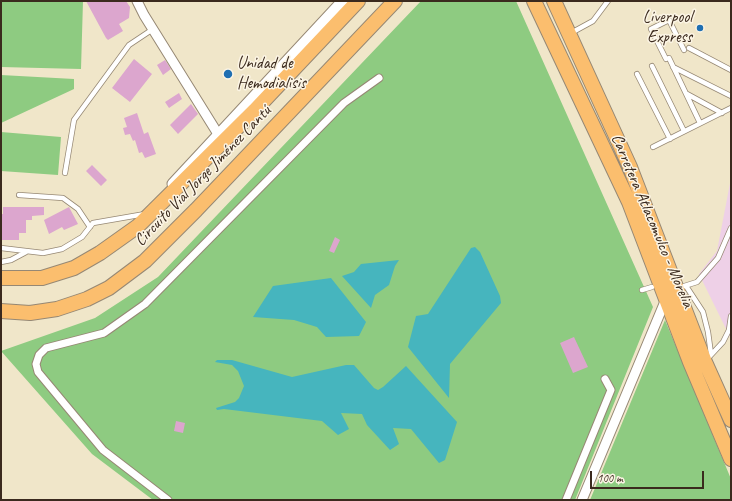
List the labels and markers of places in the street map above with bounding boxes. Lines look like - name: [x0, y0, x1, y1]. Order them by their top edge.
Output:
- place label: Liverpool Express: [643, 8, 692, 48]
- marker: Liverpool Express: [695, 23, 705, 33]
- place label: Unidad de Hemodialisis: [237, 54, 306, 94]
- marker: Unidad de Hemodialisis: [222, 68, 234, 80]

